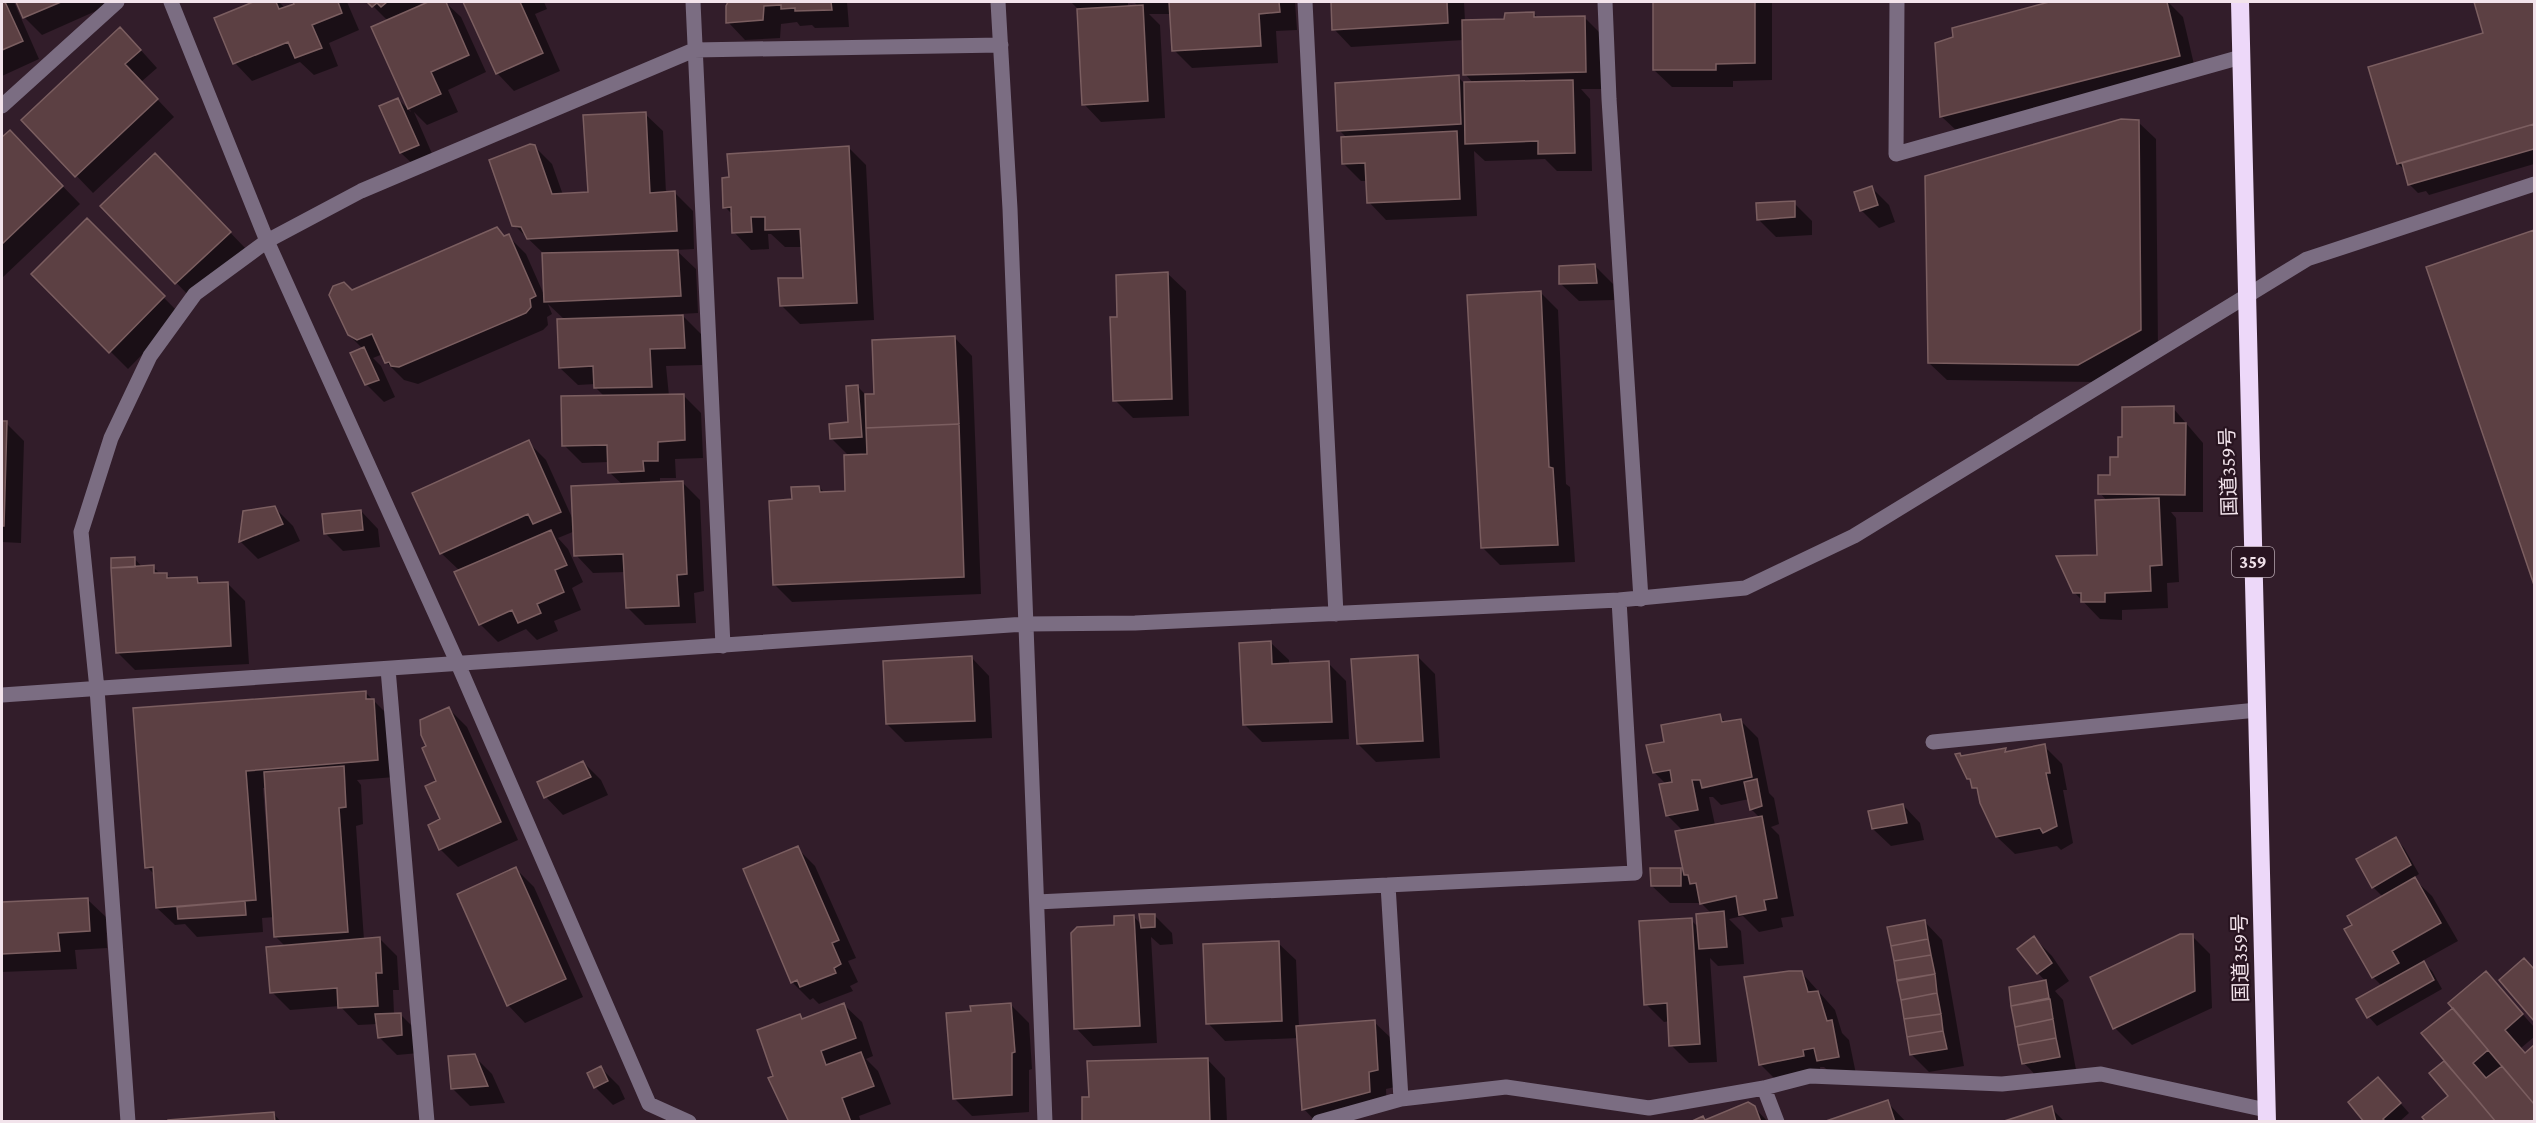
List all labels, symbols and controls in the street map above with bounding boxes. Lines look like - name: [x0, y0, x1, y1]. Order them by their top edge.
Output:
- street label: 国道359号: [2215, 427, 2241, 517]
- road number: 359: [2232, 547, 2274, 577]
- street label: 国道359号: [2228, 913, 2252, 1003]

